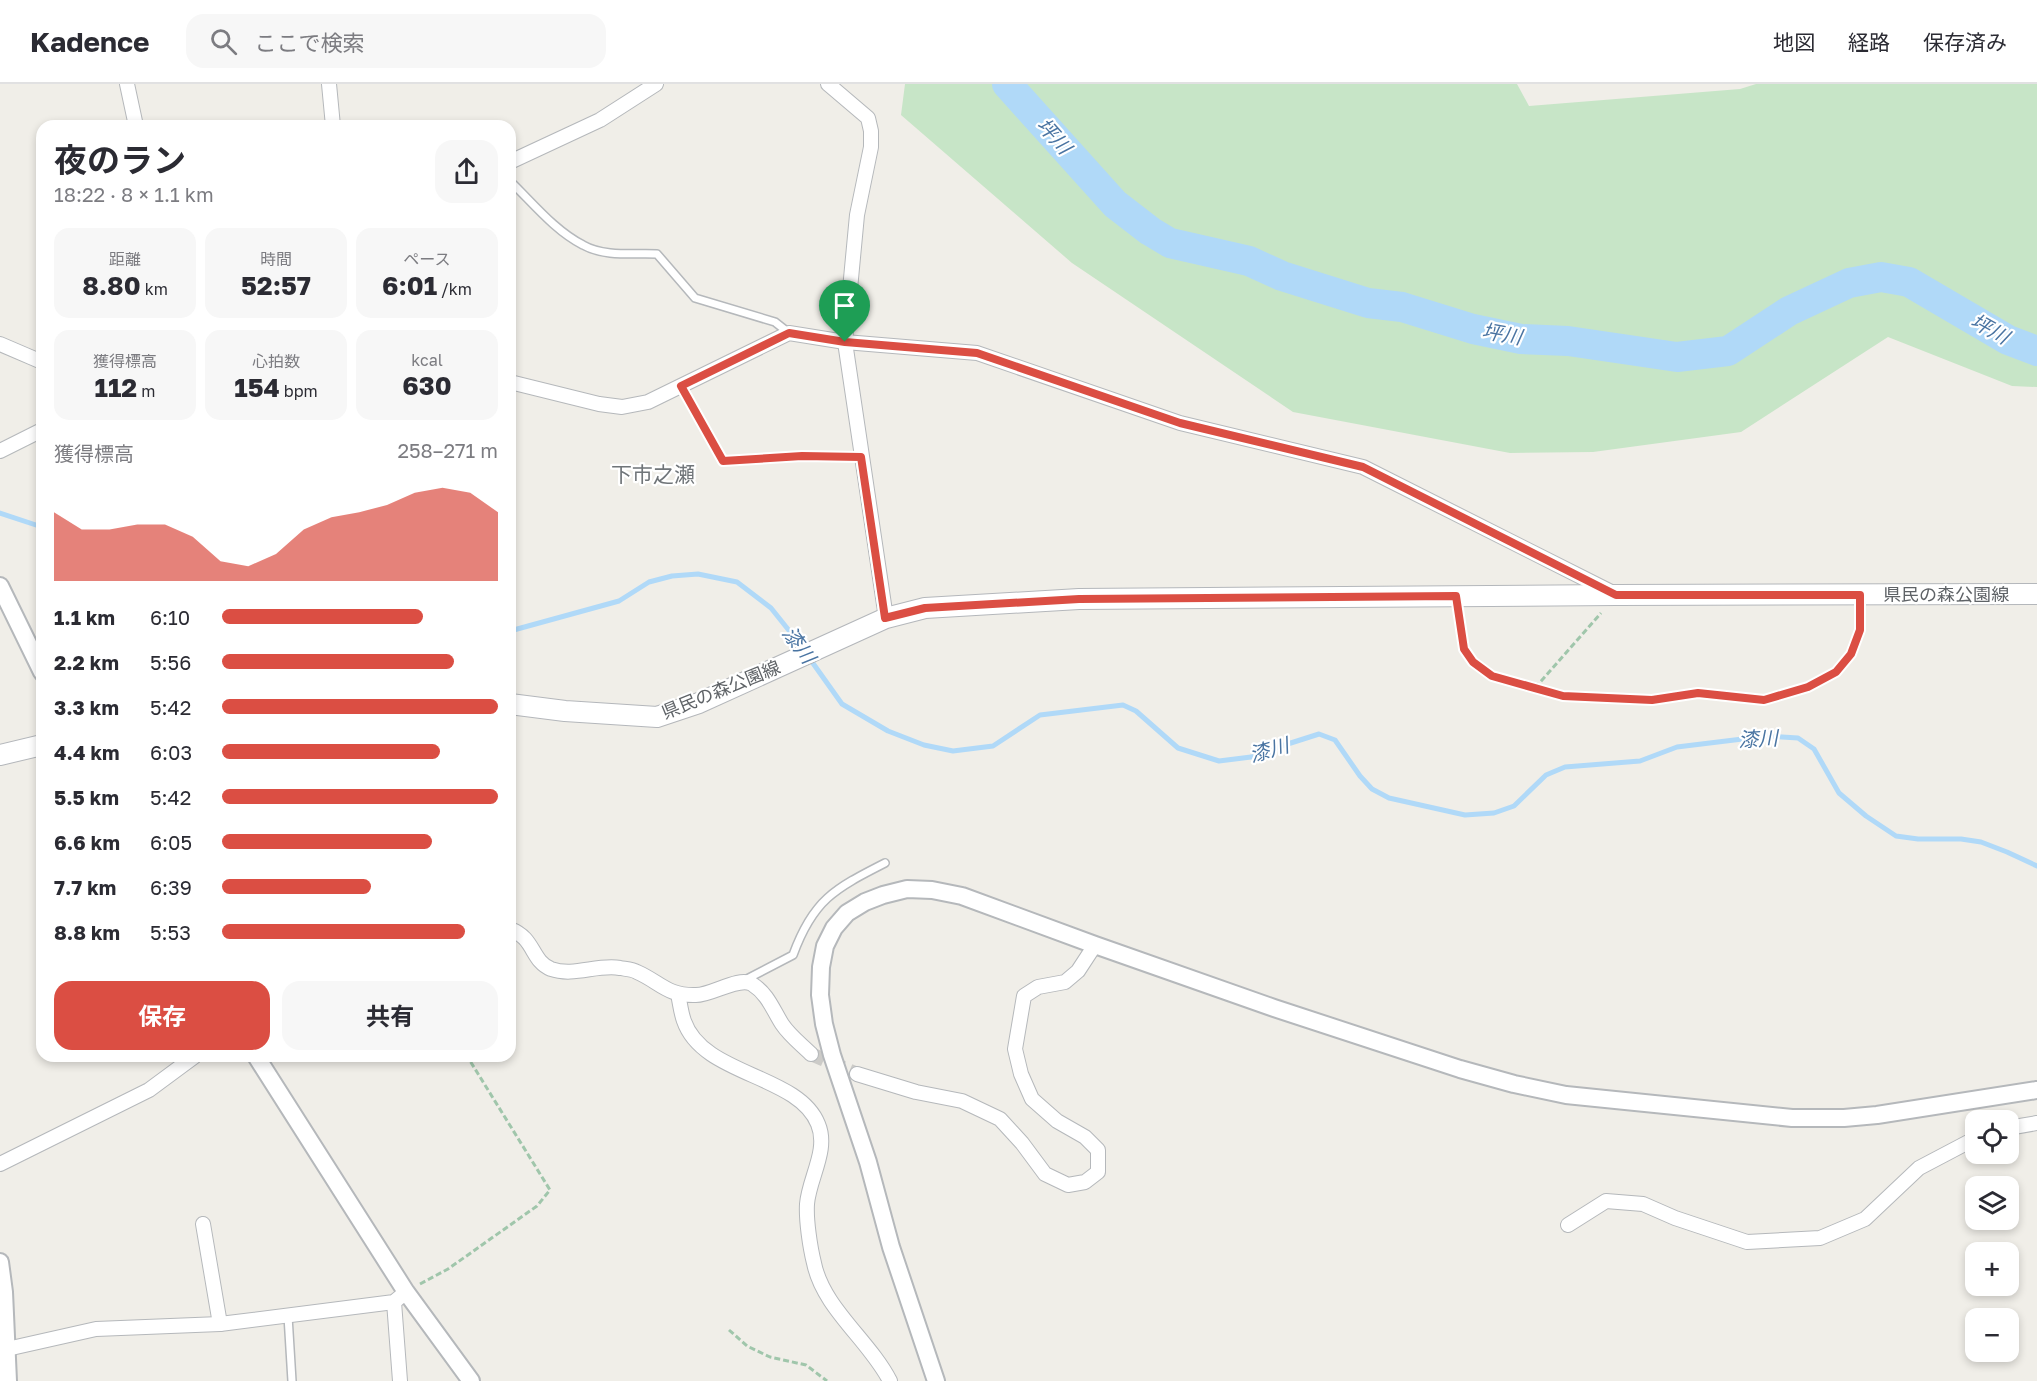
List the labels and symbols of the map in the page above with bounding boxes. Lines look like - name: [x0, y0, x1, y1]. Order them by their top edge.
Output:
- water label: 坪川: [1032, 112, 1078, 160]
- pin: [819, 280, 870, 342]
- water label: 坪川: [1967, 308, 2016, 349]
- water label: 坪川: [1480, 318, 1526, 349]
- district label: 下市之瀬: [611, 461, 695, 487]
- street label: 県民の森公園線: [1883, 583, 2009, 605]
- water label: 漆川: [778, 621, 822, 669]
- street label: 県民の森公園線: [658, 655, 783, 723]
- water label: 漆川: [1737, 725, 1781, 751]
- water label: 漆川: [1246, 731, 1293, 766]

